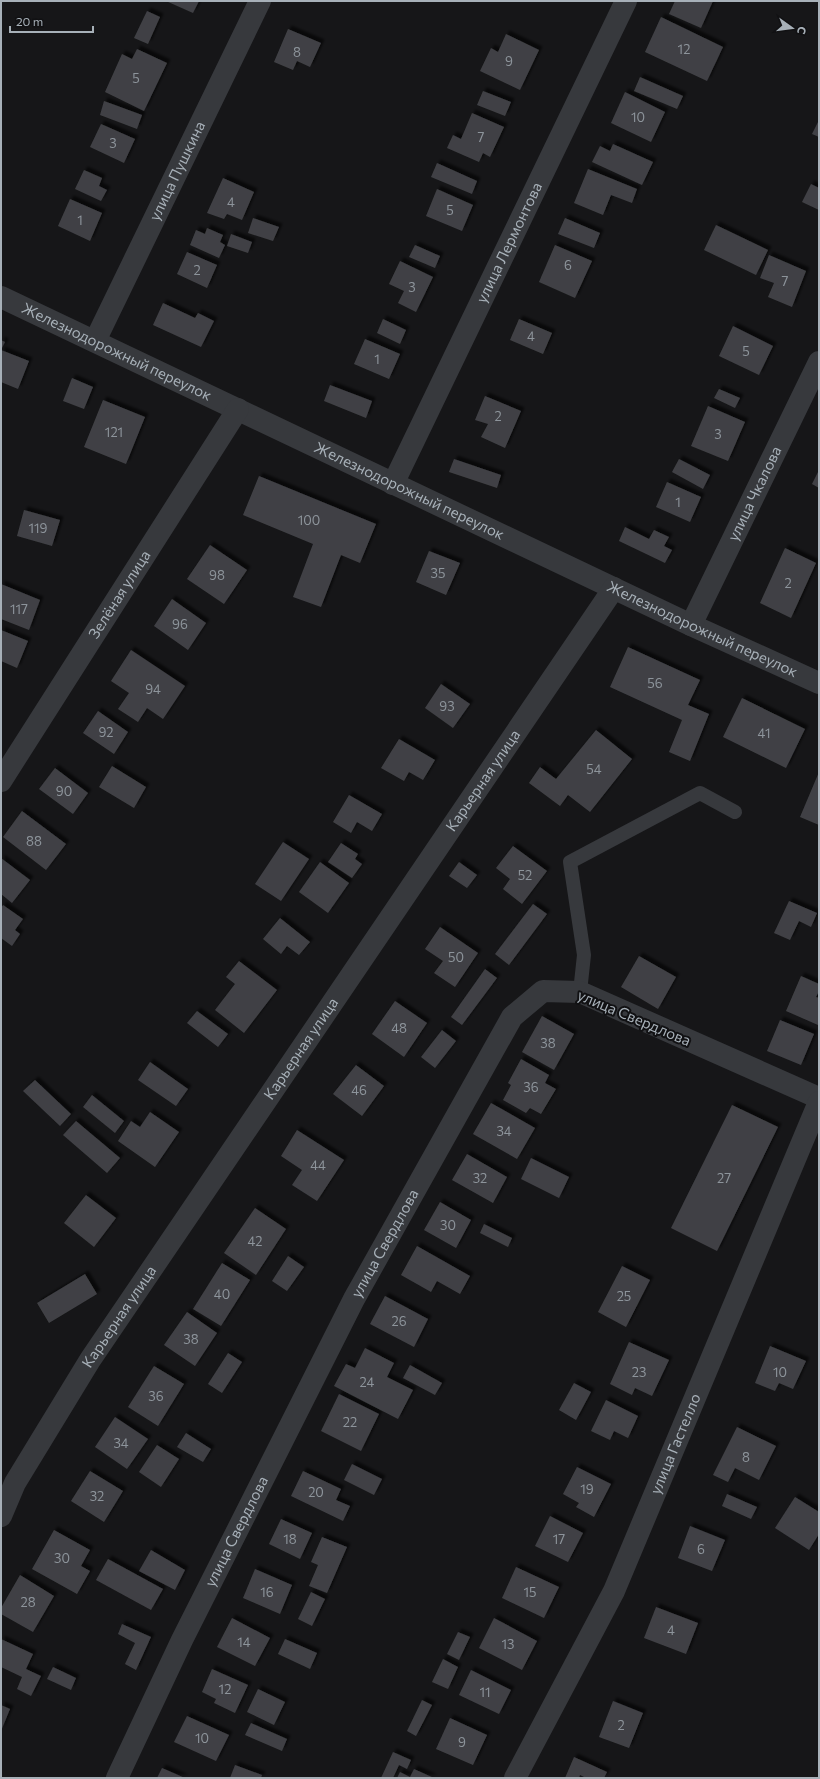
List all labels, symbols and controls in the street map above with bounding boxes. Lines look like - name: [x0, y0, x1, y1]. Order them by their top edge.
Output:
- scale bar: [10, 8, 93, 34]
- north arrow: [772, 8, 812, 48]
- text: 20 m: [16, 14, 43, 28]
- text: С: [795, 25, 809, 36]
- house number: 12: [678, 41, 690, 57]
- house number: 8: [293, 44, 301, 60]
- house number: 9: [505, 53, 513, 69]
- house number: 5: [132, 70, 140, 86]
- house number: 10: [631, 109, 645, 125]
- street label: улица Пушкина: [145, 118, 208, 223]
- house number: 7: [478, 129, 485, 145]
- house number: 3: [109, 135, 117, 151]
- street label: улица Лермонтова: [472, 179, 545, 305]
- house number: 4: [227, 194, 235, 210]
- house number: 5: [446, 202, 454, 218]
- house number: 1: [77, 212, 83, 228]
- house number: 6: [564, 257, 572, 273]
- house number: 2: [193, 262, 201, 278]
- house number: 7: [782, 273, 789, 289]
- house number: 3: [408, 279, 416, 295]
- street label: Железнодорожный переулок: [19, 298, 215, 404]
- house number: 4: [527, 328, 535, 344]
- house number: 5: [742, 343, 750, 359]
- house number: 1: [374, 351, 380, 367]
- house number: 2: [494, 408, 502, 424]
- house number: 121: [105, 424, 123, 440]
- house number: 3: [714, 426, 722, 442]
- street label: Железнодорожный переулок: [312, 437, 507, 543]
- street label: улица Чкалова: [723, 443, 785, 544]
- house number: 1: [675, 494, 681, 510]
- house number: 100: [298, 512, 320, 528]
- house number: 119: [28, 520, 48, 536]
- street label: Зелёная улица: [84, 547, 154, 642]
- house number: 35: [431, 565, 445, 581]
- house number: 98: [209, 567, 225, 583]
- house number: 2: [784, 575, 792, 591]
- street label: Железнодорожный переулок: [604, 576, 801, 680]
- house number: 117: [10, 601, 28, 617]
- house number: 96: [172, 616, 188, 632]
- house number: 56: [647, 675, 663, 691]
- house number: 94: [145, 681, 161, 697]
- house number: 93: [439, 698, 455, 714]
- house number: 92: [98, 724, 114, 740]
- house number: 41: [758, 725, 770, 741]
- street label: Карьерная улица: [441, 726, 523, 835]
- house number: 54: [586, 761, 602, 777]
- house number: 90: [56, 783, 72, 799]
- house number: 88: [26, 833, 42, 849]
- house number: 52: [518, 867, 532, 883]
- house number: 50: [448, 949, 464, 965]
- street label: улица Свердлова: [575, 985, 694, 1049]
- street label: Карьерная улица: [259, 994, 341, 1103]
- house number: 48: [391, 1020, 407, 1036]
- house number: 38: [540, 1035, 556, 1051]
- house number: 36: [523, 1079, 539, 1095]
- house number: 46: [351, 1082, 367, 1098]
- house number: 34: [496, 1123, 512, 1139]
- house number: 44: [310, 1157, 326, 1173]
- house number: 32: [473, 1170, 487, 1186]
- house number: 27: [717, 1170, 731, 1186]
- street label: улица Свердлова: [347, 1186, 422, 1300]
- house number: 30: [440, 1217, 456, 1233]
- house number: 42: [248, 1233, 262, 1249]
- street label: Карьерная улица: [78, 1262, 159, 1371]
- house number: 40: [214, 1286, 230, 1302]
- house number: 25: [617, 1288, 631, 1304]
- house number: 26: [391, 1313, 407, 1329]
- house number: 38: [183, 1331, 199, 1347]
- house number: 23: [632, 1364, 646, 1380]
- house number: 10: [773, 1364, 787, 1380]
- house number: 24: [360, 1374, 375, 1390]
- house number: 36: [148, 1388, 164, 1404]
- street label: улица Гастелло: [646, 1391, 704, 1497]
- house number: 22: [343, 1414, 357, 1430]
- house number: 34: [113, 1435, 129, 1451]
- house number: 8: [742, 1449, 750, 1465]
- street label: улица Свердлова: [200, 1473, 271, 1589]
- house number: 19: [580, 1481, 594, 1497]
- house number: 20: [308, 1484, 324, 1500]
- house number: 32: [90, 1488, 104, 1504]
- house number: 18: [283, 1531, 297, 1547]
- house number: 17: [553, 1531, 565, 1547]
- house number: 6: [697, 1541, 705, 1557]
- house number: 30: [54, 1550, 70, 1566]
- house number: 16: [260, 1584, 274, 1600]
- house number: 15: [523, 1584, 537, 1600]
- house number: 28: [20, 1594, 36, 1610]
- house number: 4: [667, 1622, 675, 1638]
- house number: 14: [237, 1634, 251, 1650]
- house number: 13: [502, 1636, 514, 1652]
- house number: 12: [219, 1681, 231, 1697]
- house number: 11: [479, 1684, 491, 1700]
- house number: 2: [617, 1717, 625, 1733]
- house number: 10: [195, 1730, 209, 1746]
- house number: 9: [458, 1734, 466, 1750]

